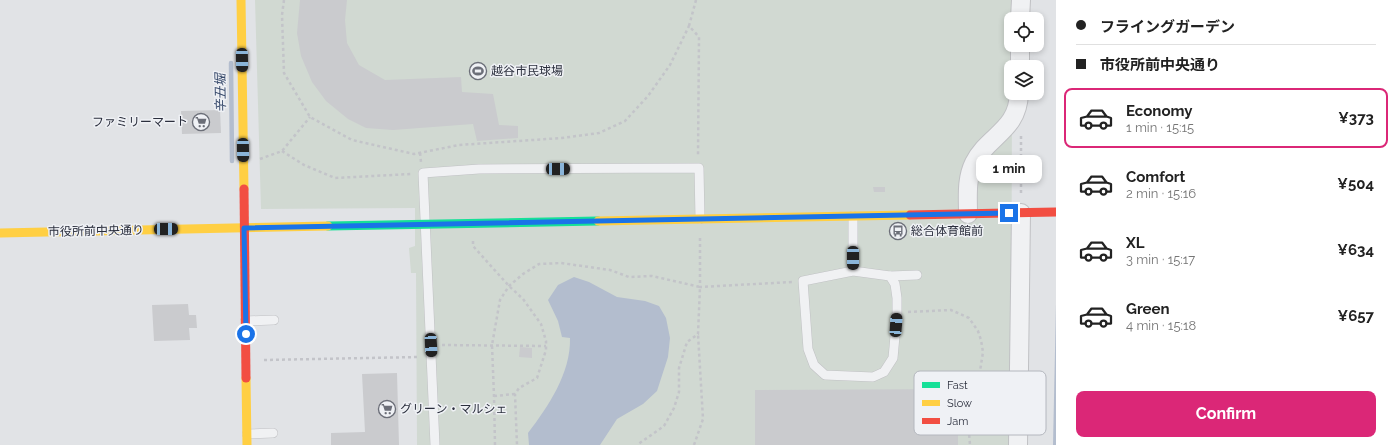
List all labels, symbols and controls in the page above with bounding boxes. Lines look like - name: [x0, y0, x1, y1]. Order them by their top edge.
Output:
- map controls: [1004, 12, 1044, 100]
- button: locate: [1004, 12, 1044, 52]
- text: フライングガーデン: [1100, 18, 1235, 36]
- car: [236, 48, 248, 72]
- text: 市役所前中央通り: [1100, 56, 1220, 74]
- button: layers: [1004, 60, 1044, 100]
- sports icon: 越谷市民球場: [468, 61, 488, 81]
- place label: 越谷市民球場: [491, 64, 563, 78]
- water label: 辛丑堀: [213, 71, 228, 113]
- icon: car: [1078, 100, 1114, 136]
- text: Economy: [1126, 102, 1193, 120]
- text: ¥373: [1338, 109, 1374, 127]
- supermarket icon: ファミリーマート: [191, 112, 211, 132]
- place label: ファミリーマート: [92, 115, 188, 129]
- text: 1 min · 15:15: [1126, 120, 1194, 135]
- car: [237, 138, 249, 162]
- callout: 1 min: [976, 155, 1042, 183]
- text: 1 min: [993, 161, 1025, 176]
- car: [546, 163, 570, 175]
- icon: car: [1078, 166, 1114, 202]
- text: Comfort: [1126, 168, 1185, 186]
- text: ¥504: [1337, 175, 1374, 193]
- text: 2 min · 15:16: [1126, 186, 1196, 201]
- route end: [1000, 204, 1018, 222]
- bus stop icon: 総合体育館前: [888, 221, 908, 241]
- street label: 市役所前中央通り: [48, 223, 144, 239]
- car: [154, 223, 178, 235]
- place label: 総合体育館前: [911, 224, 983, 238]
- icon: car: [1078, 232, 1114, 268]
- text: XL: [1126, 234, 1144, 252]
- text: ¥634: [1337, 241, 1374, 259]
- car: [847, 246, 859, 270]
- text: 3 min · 15:17: [1126, 252, 1195, 267]
- icon: car: [1078, 298, 1114, 334]
- text: Green: [1126, 300, 1170, 318]
- text: ¥657: [1337, 307, 1374, 325]
- car: [889, 313, 903, 337]
- text: 4 min · 15:18: [1126, 318, 1196, 333]
- route start: [237, 325, 255, 343]
- car: [424, 333, 438, 357]
- legend: [914, 371, 1046, 435]
- text: Fast: [947, 379, 968, 392]
- button: Confirm: [1076, 391, 1376, 437]
- text: Slow: [947, 397, 972, 410]
- supermarket icon: グリーン・マルシェ: [377, 399, 397, 419]
- place label: グリーン・マルシェ: [400, 402, 507, 416]
- text: Jam: [947, 415, 968, 428]

